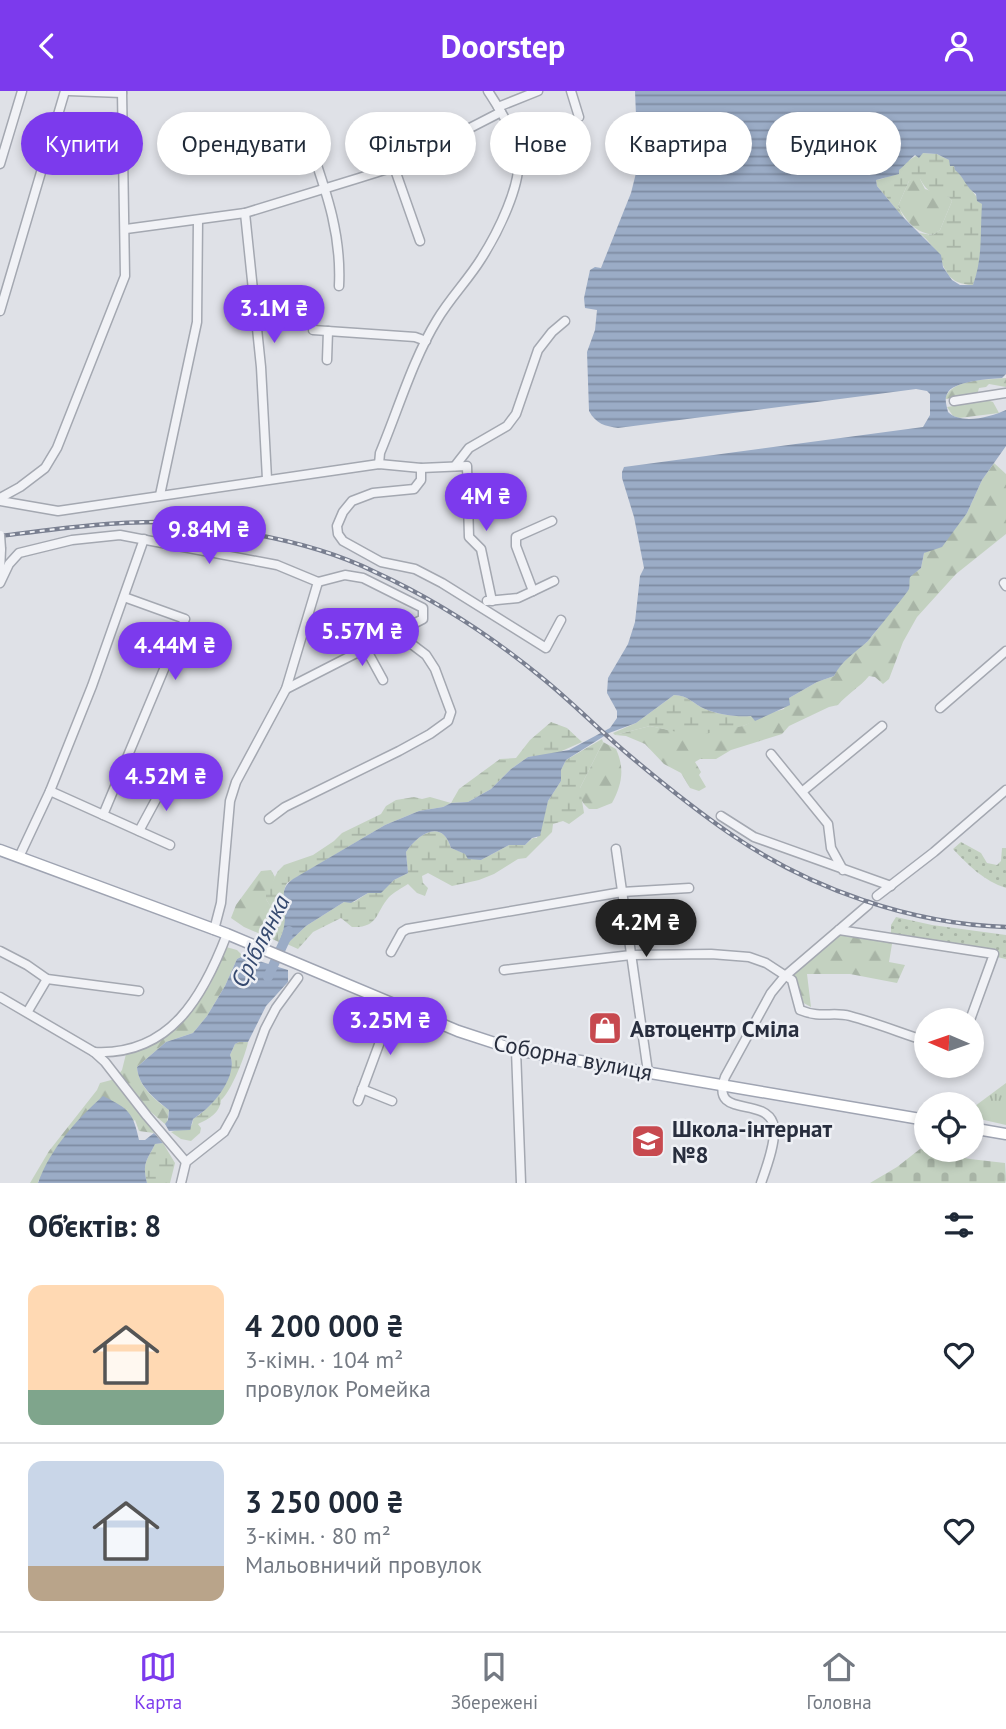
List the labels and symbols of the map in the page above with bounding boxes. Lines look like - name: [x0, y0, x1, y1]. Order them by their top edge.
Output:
- pin: 3.1M ₴: [217, 285, 331, 345]
- pin: 4M ₴: [445, 473, 527, 533]
- pin: 9.84M ₴: [144, 507, 274, 566]
- pin: 5.57M ₴: [297, 609, 427, 668]
- pin: 4.44M ₴: [110, 623, 240, 682]
- pin: 4.52M ₴: [101, 753, 231, 813]
- water label: Сріблянка: [223, 889, 297, 993]
- pin: 4.2M ₴: [589, 899, 703, 959]
- pin: 3.25M ₴: [325, 997, 455, 1057]
- north arrow: [914, 1008, 984, 1078]
- shop icon: Автоцентр Сміла: [586, 1009, 624, 1047]
- place label: Автоцентр Сміла: [630, 1014, 799, 1043]
- street label: Соборна вулиця: [491, 1027, 655, 1087]
- place label: Школа-інтернат №8: [672, 1114, 832, 1169]
- school or university icon: Школа-інтернат №8: [629, 1122, 667, 1160]

